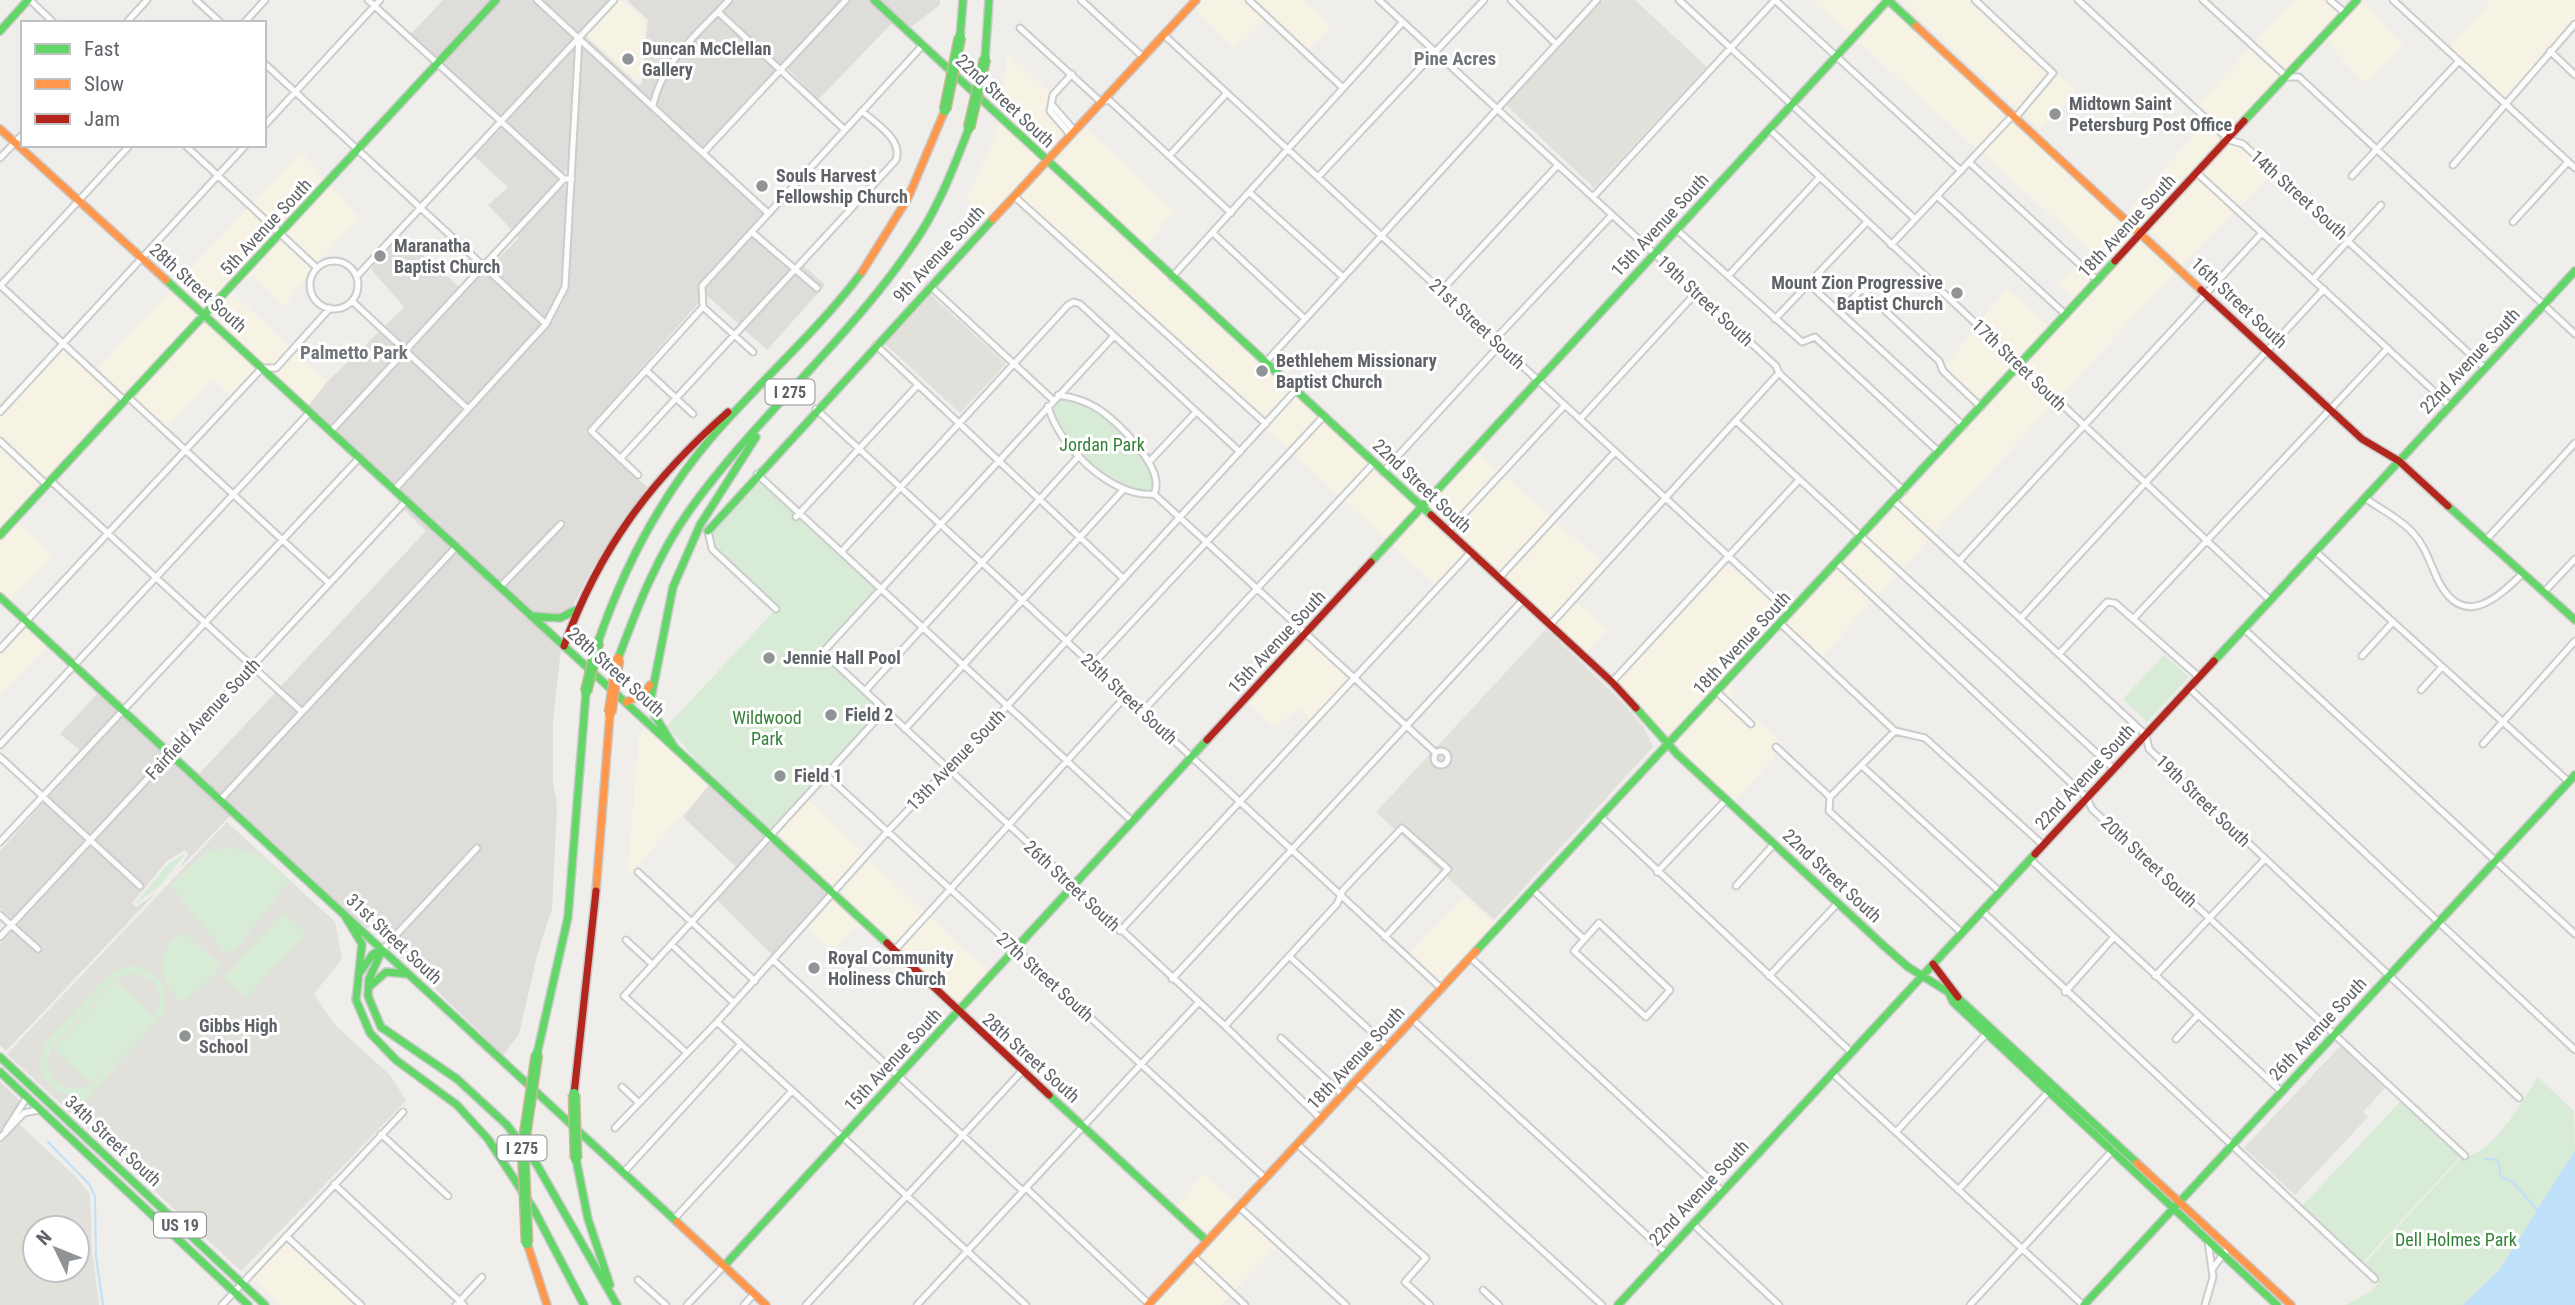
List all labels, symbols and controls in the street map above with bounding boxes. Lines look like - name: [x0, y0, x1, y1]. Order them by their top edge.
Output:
- legend: [21, 21, 266, 147]
- text: Fast: [84, 37, 120, 61]
- place label: Duncan McClellan Gallery: [642, 38, 771, 80]
- district label: Pine Acres: [1414, 47, 1496, 70]
- street label: 22nd Street South: [952, 50, 1059, 152]
- marker: Duncan McClellan Gallery: [620, 51, 636, 67]
- text: Slow: [84, 72, 124, 96]
- place label: Midtown Saint Petersburg Post Office: [2069, 93, 2233, 135]
- marker: Midtown Saint Petersburg Post Office: [2047, 106, 2063, 122]
- text: Jam: [84, 107, 120, 131]
- street label: 14th Street South: [2246, 146, 2352, 244]
- place label: Souls Harvest Fellowship Church: [776, 165, 908, 207]
- street label: 15th Avenue South: [1607, 169, 1713, 280]
- street label: 18th Avenue South: [2074, 170, 2180, 281]
- street label: 5th Avenue South: [216, 174, 316, 279]
- marker: Souls Harvest Fellowship Church: [754, 178, 770, 194]
- street label: 9th Avenue South: [889, 201, 989, 306]
- place label: Maranatha Baptist Church: [394, 235, 500, 277]
- street label: 28th Street South: [145, 239, 251, 337]
- marker: Maranatha Baptist Church: [372, 248, 388, 264]
- street label: 19th Street South: [1653, 251, 1758, 350]
- street label: 16th Street South: [2187, 253, 2292, 352]
- place label: Mount Zion Progressive Baptist Church: [1771, 272, 1943, 314]
- street label: 21st Street South: [1425, 274, 1529, 373]
- marker: Mount Zion Progressive Baptist Church: [1949, 285, 1965, 301]
- street label: 22nd Avenue South: [2415, 304, 2524, 418]
- street label: 17th Street South: [1968, 314, 2071, 415]
- district label: Palmetto Park: [300, 341, 409, 364]
- place label: Bethlehem Missionary Baptist Church: [1276, 350, 1437, 392]
- marker: Bethlehem Missionary Baptist Church: [1254, 363, 1270, 379]
- road number: I 275: [766, 380, 814, 404]
- park label: Jordan Park: [1059, 434, 1145, 455]
- street label: 22nd Street South: [1369, 435, 1476, 537]
- street label: 15th Avenue South: [1224, 586, 1330, 697]
- street label: 18th Avenue South: [1689, 587, 1795, 698]
- street label: 28th Street South: [563, 623, 669, 721]
- place label: Jennie Hall Pool: [783, 647, 901, 668]
- street label: 25th Street South: [1077, 649, 1182, 748]
- marker: Jennie Hall Pool: [761, 650, 777, 666]
- street label: Fairfield Avenue South: [141, 654, 264, 784]
- place label: Field 2: [845, 704, 893, 725]
- street label: 13th Avenue South: [902, 705, 1009, 815]
- park label: Wildwood Park: [732, 707, 802, 749]
- marker: Field 2: [823, 707, 839, 723]
- street label: 22nd Avenue South: [2030, 720, 2139, 834]
- street label: 19th Street South: [2152, 750, 2255, 851]
- place label: Field 1: [794, 765, 842, 786]
- marker: Field 1: [772, 768, 788, 784]
- street label: 20th Street South: [2097, 812, 2202, 911]
- street label: 22nd Street South: [1779, 825, 1886, 927]
- street label: 26th Street South: [1020, 836, 1125, 935]
- street label: 31st Street South: [342, 889, 446, 988]
- street label: 27th Street South: [992, 928, 1098, 1026]
- place label: Royal Community Holiness Church: [828, 947, 954, 989]
- marker: Royal Community Holiness Church: [806, 960, 822, 976]
- street label: 26th Avenue South: [2265, 973, 2371, 1084]
- street label: 18th Avenue South: [1303, 1002, 1409, 1113]
- street label: 15th Avenue South: [840, 1004, 946, 1115]
- street label: 28th Street South: [978, 1009, 1084, 1107]
- place label: Gibbs High School: [199, 1015, 278, 1057]
- marker: Gibbs High School: [177, 1028, 193, 1044]
- street label: 34th Street South: [61, 1091, 166, 1190]
- road number: I 275: [498, 1136, 546, 1160]
- street label: 22nd Avenue South: [1644, 1136, 1753, 1250]
- road number: US 19: [154, 1212, 206, 1238]
- north arrow: [21, 1214, 91, 1284]
- text: N: [32, 1226, 56, 1250]
- park label: Dell Holmes Park: [2395, 1229, 2517, 1250]

